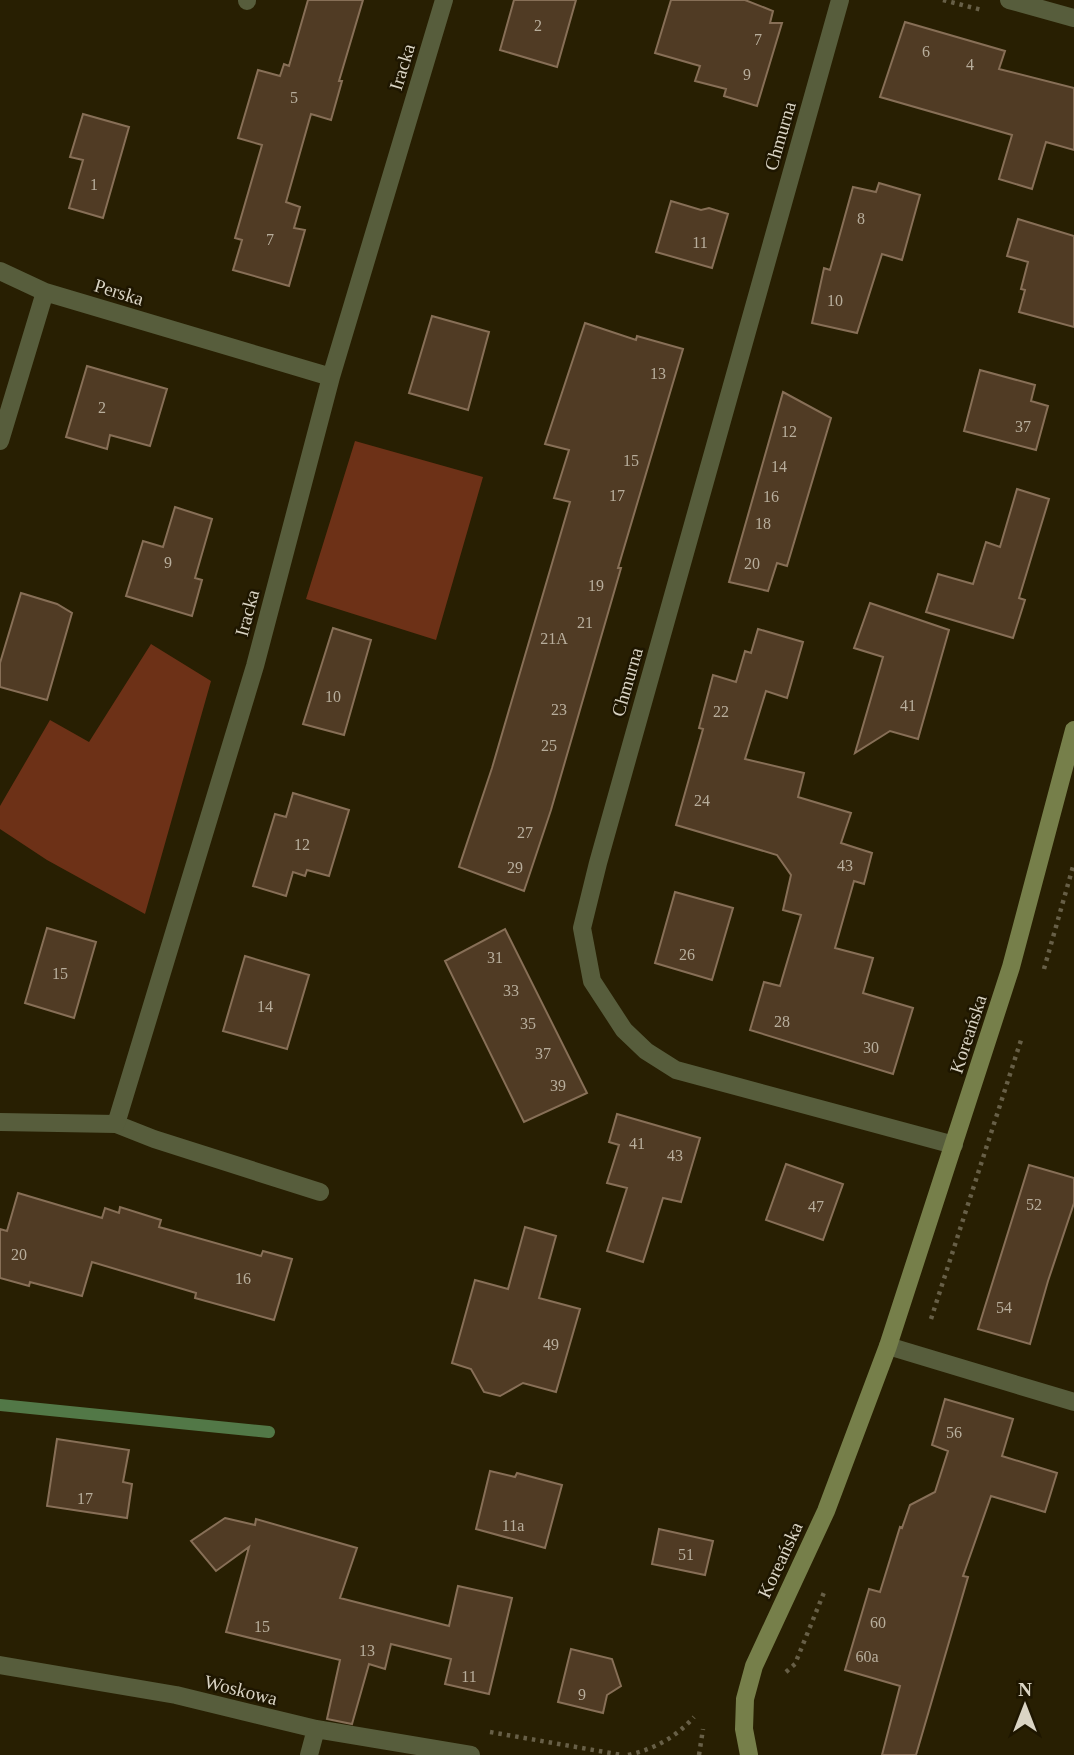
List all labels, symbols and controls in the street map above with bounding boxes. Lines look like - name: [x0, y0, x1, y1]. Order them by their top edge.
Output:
- house number: 2: [534, 17, 542, 34]
- house number: 7: [754, 31, 762, 48]
- street label: Iracka: [385, 41, 419, 93]
- house number: 6: [922, 43, 930, 60]
- house number: 4: [966, 56, 974, 73]
- house number: 9: [743, 66, 751, 83]
- house number: 5: [290, 89, 298, 106]
- street label: Chmurna: [760, 99, 800, 173]
- house number: 1: [90, 176, 98, 193]
- house number: 8: [857, 210, 865, 227]
- house number: 7: [266, 231, 274, 248]
- house number: 11: [692, 234, 708, 251]
- street label: Perska: [92, 275, 147, 310]
- house number: 10: [827, 292, 843, 309]
- house number: 13: [650, 365, 666, 382]
- house number: 2: [98, 399, 106, 416]
- house number: 37: [1015, 418, 1031, 435]
- house number: 12: [781, 423, 797, 440]
- house number: 15: [623, 452, 639, 469]
- house number: 14: [771, 458, 787, 475]
- house number: 17: [609, 487, 625, 504]
- house number: 16: [763, 488, 779, 505]
- house number: 18: [755, 515, 771, 532]
- house number: 9: [164, 554, 172, 571]
- house number: 20: [744, 555, 760, 572]
- house number: 19: [588, 577, 604, 594]
- street label: Iracka: [231, 587, 263, 639]
- house number: 21: [577, 614, 593, 631]
- house number: 21A: [540, 630, 568, 647]
- street label: Chmurna: [607, 645, 647, 719]
- house number: 10: [325, 688, 341, 705]
- house number: 41: [900, 697, 916, 714]
- house number: 23: [551, 701, 567, 718]
- house number: 22: [713, 703, 729, 720]
- house number: 25: [541, 737, 557, 754]
- house number: 24: [694, 792, 710, 809]
- house number: 27: [517, 824, 533, 841]
- house number: 12: [294, 836, 310, 853]
- house number: 43: [837, 857, 853, 874]
- house number: 29: [507, 859, 523, 876]
- house number: 26: [679, 946, 695, 963]
- house number: 31: [487, 949, 503, 966]
- house number: 15: [52, 965, 68, 982]
- house number: 33: [503, 982, 519, 999]
- street label: Koreańska: [945, 992, 991, 1076]
- house number: 14: [257, 998, 273, 1015]
- house number: 28: [774, 1013, 790, 1030]
- house number: 35: [520, 1015, 536, 1032]
- house number: 30: [863, 1039, 879, 1056]
- house number: 37: [535, 1045, 551, 1062]
- house number: 39: [550, 1077, 566, 1094]
- house number: 41: [629, 1135, 645, 1152]
- house number: 43: [667, 1147, 683, 1164]
- house number: 52: [1026, 1196, 1042, 1213]
- house number: 47: [808, 1198, 824, 1215]
- house number: 20: [11, 1246, 27, 1263]
- house number: 16: [235, 1270, 251, 1287]
- house number: 54: [996, 1299, 1012, 1316]
- house number: 49: [543, 1336, 559, 1353]
- house number: 56: [946, 1424, 962, 1441]
- house number: 17: [77, 1490, 93, 1507]
- house number: 11a: [502, 1517, 524, 1534]
- street label: Koreańska: [753, 1518, 807, 1601]
- house number: 51: [678, 1546, 694, 1563]
- house number: 60: [870, 1614, 886, 1631]
- house number: 15: [254, 1618, 270, 1635]
- house number: 13: [359, 1642, 375, 1659]
- house number: 60a: [855, 1648, 879, 1665]
- house number: 11: [461, 1668, 477, 1685]
- street label: Woskowa: [202, 1671, 280, 1709]
- north arrow: [990, 1671, 1060, 1741]
- text: N: [1018, 1679, 1032, 1700]
- house number: 9: [578, 1686, 586, 1703]

